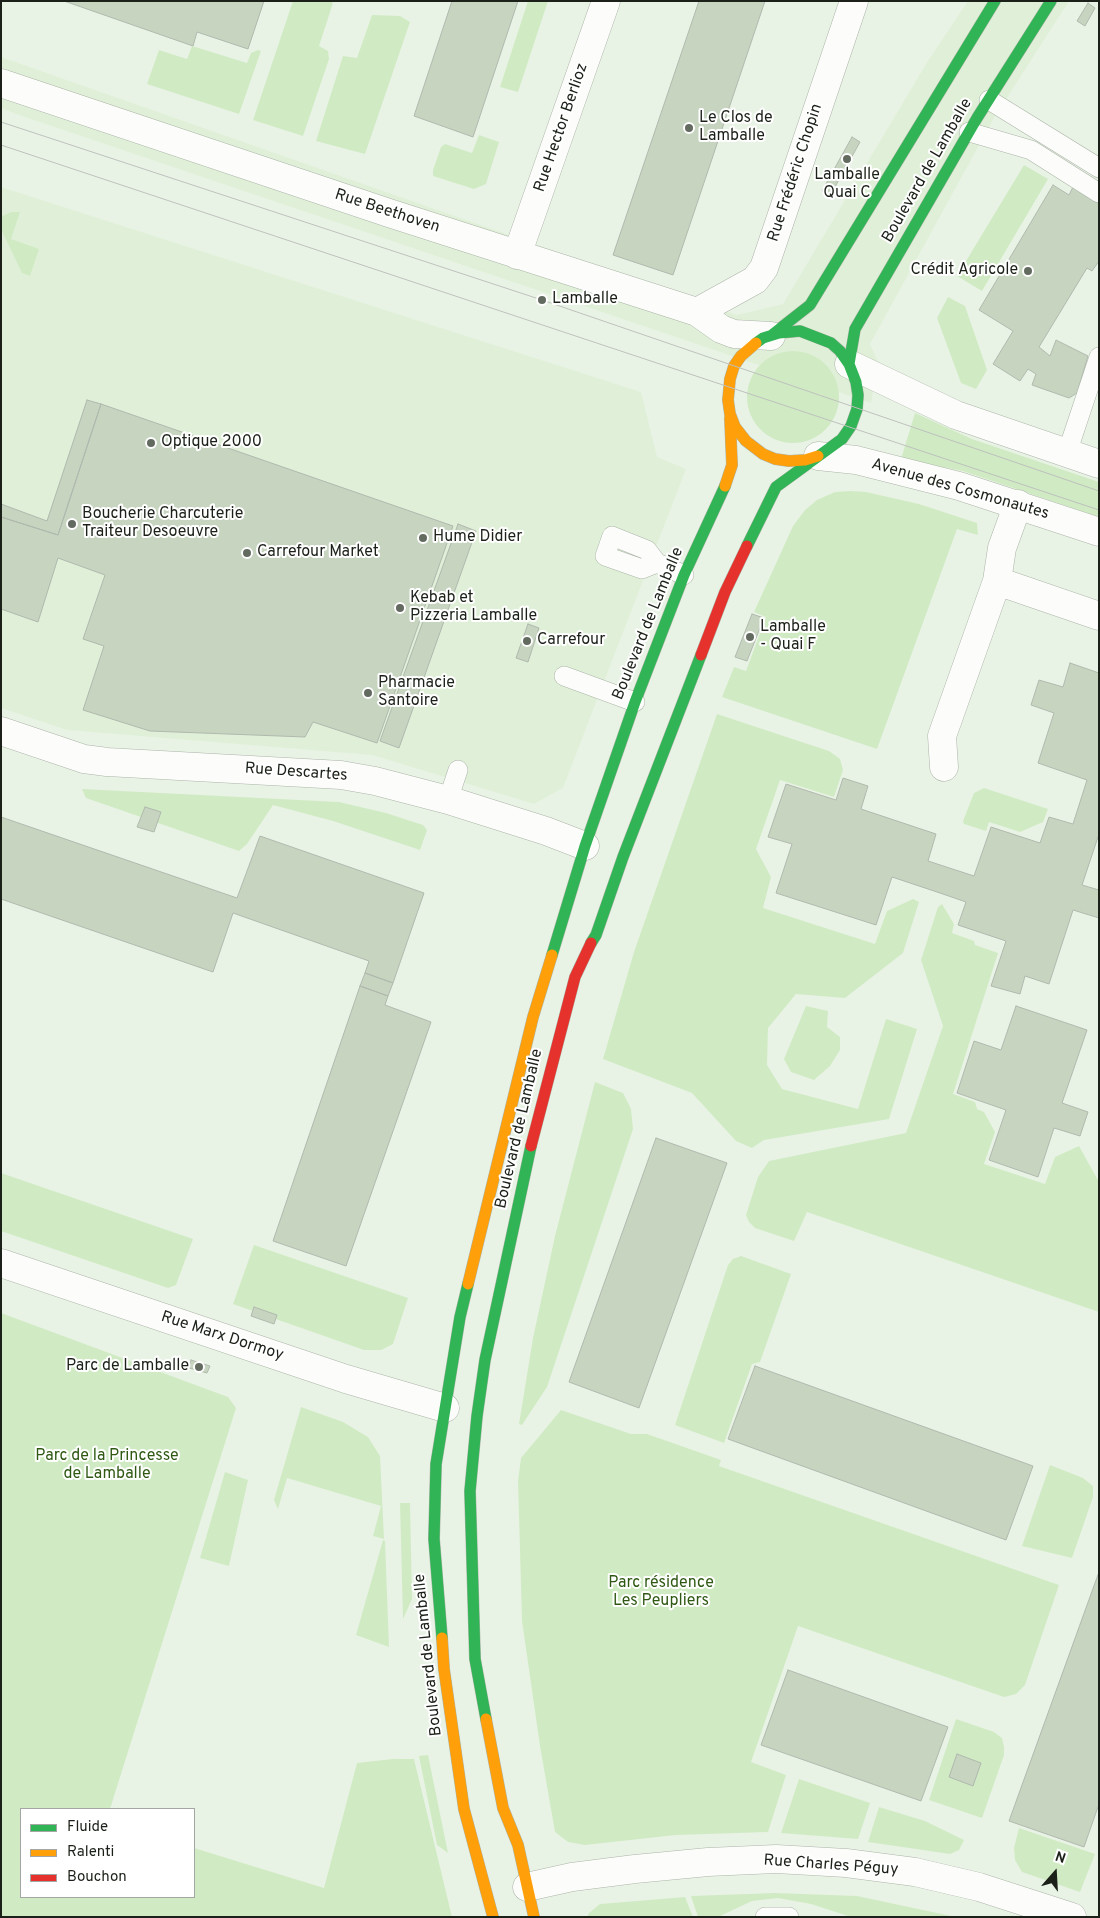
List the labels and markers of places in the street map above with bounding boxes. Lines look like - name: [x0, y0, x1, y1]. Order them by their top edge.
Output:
- place label: Le Clos de Lamballe: [699, 109, 772, 147]
- marker: Le Clos de Lamballe: [683, 122, 695, 134]
- marker: Lamballe Quai C: [841, 153, 853, 165]
- place label: Lamballe Quai C: [814, 166, 880, 204]
- place label: Crédit Agricole: [910, 261, 1018, 281]
- marker: Crédit Agricole: [1022, 265, 1034, 277]
- place label: Lamballe: [552, 290, 618, 310]
- marker: Lamballe: [536, 294, 548, 306]
- place label: Optique 2000: [161, 433, 262, 453]
- marker: Optique 2000: [145, 437, 157, 449]
- place label: Boucherie Charcuterie Traiteur Desoeuvre: [82, 505, 243, 543]
- marker: Boucherie Charcuterie Traiteur Desoeuvre: [66, 518, 78, 530]
- place label: Hume Didier: [433, 528, 523, 548]
- marker: Hume Didier: [417, 532, 429, 544]
- place label: Carrefour Market: [257, 543, 379, 563]
- marker: Carrefour Market: [241, 547, 253, 559]
- place label: Kebab et Pizzeria Lamballe: [410, 589, 537, 627]
- marker: Kebab et Pizzeria Lamballe: [394, 602, 406, 614]
- place label: Lamballe - Quai F: [760, 618, 826, 656]
- place label: Carrefour: [537, 631, 605, 651]
- marker: Lamballe - Quai F: [744, 631, 756, 643]
- marker: Carrefour: [521, 635, 533, 647]
- place label: Pharmacie Santoire: [378, 674, 455, 712]
- marker: Pharmacie Santoire: [362, 687, 374, 699]
- place label: Parc de Lamballe: [66, 1357, 189, 1377]
- marker: Parc de Lamballe: [193, 1361, 205, 1373]

